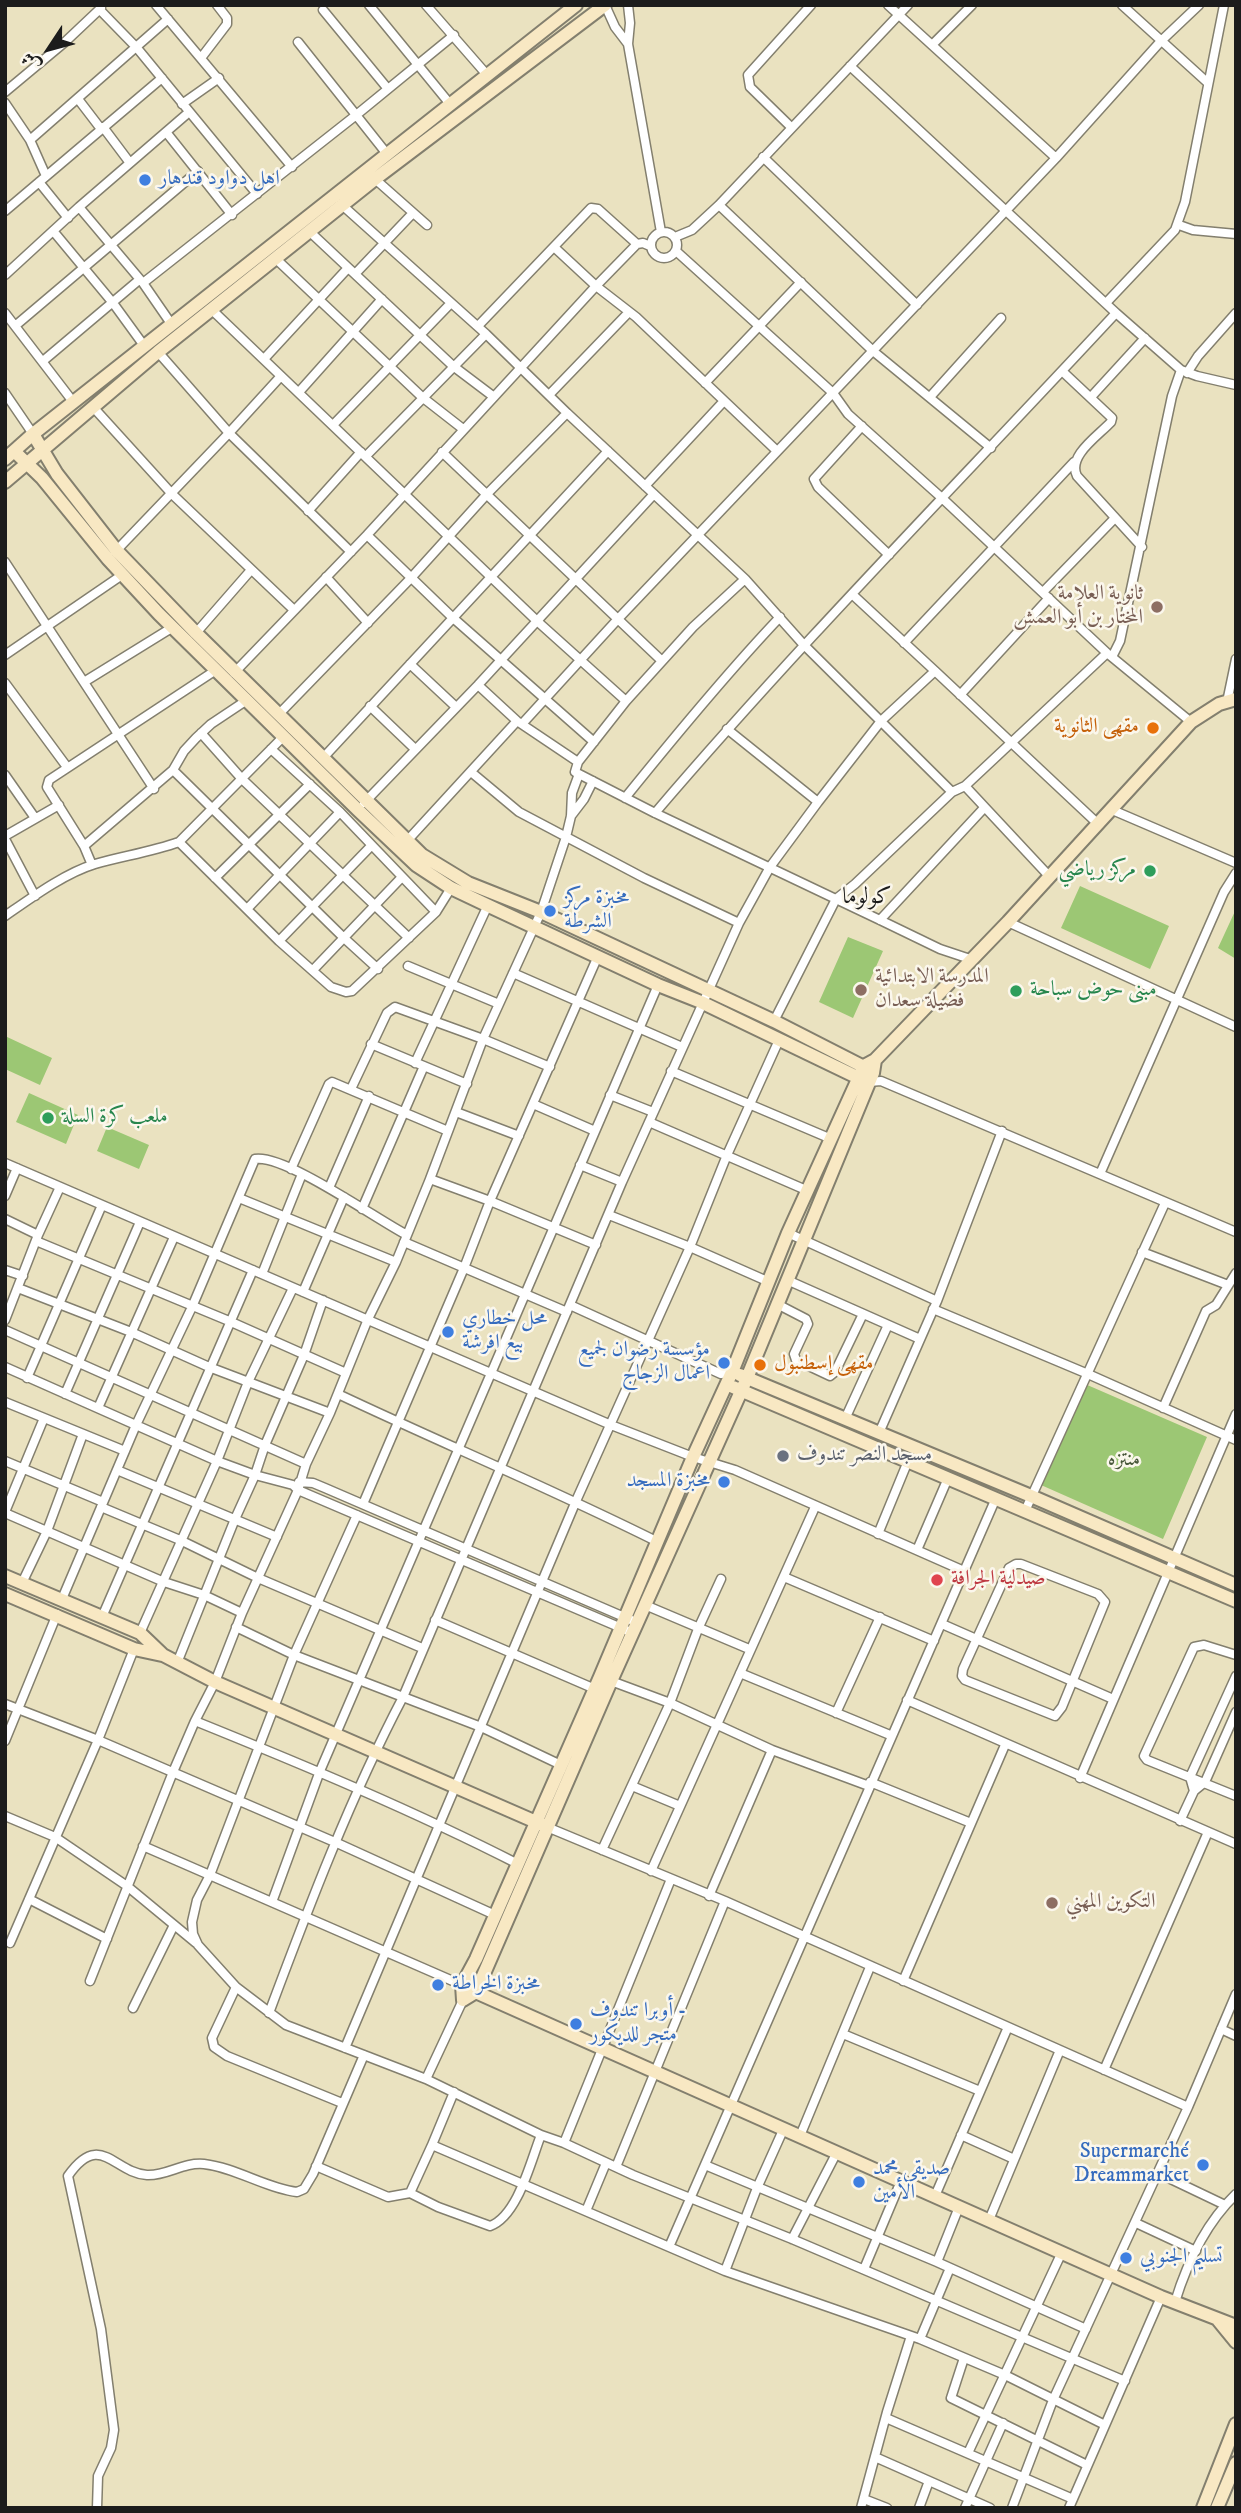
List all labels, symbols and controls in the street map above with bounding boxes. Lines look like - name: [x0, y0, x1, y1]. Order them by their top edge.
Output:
- north arrow: [14, 14, 84, 84]
- text: ش: [17, 47, 46, 76]
- place label: اهل دواود قندهار: [159, 167, 280, 193]
- marker: اهل دواود قندهار: [137, 172, 153, 188]
- place label: ثانوية العلامة المختار بن أبو العمش: [1013, 582, 1143, 632]
- marker: ثانوية العلامة المختار بن أبو العمش: [1149, 599, 1165, 615]
- place label: مقهى الثانوية: [1054, 715, 1139, 741]
- marker: مقهى الثانوية: [1145, 720, 1161, 736]
- place label: مركز رياضي: [1059, 858, 1136, 884]
- marker: مركز رياضي: [1142, 863, 1158, 879]
- district label: كولوما: [842, 884, 892, 912]
- place label: مخبزة مركز الشرطة: [564, 886, 629, 936]
- marker: مخبزة مركز الشرطة: [542, 903, 558, 919]
- place label: المدرسة الابتدائية فضيلة سعدان: [875, 965, 989, 1015]
- place label: مبنى حوض سباحة: [1030, 978, 1157, 1004]
- marker: المدرسة الابتدائية فضيلة سعدان: [853, 982, 869, 998]
- marker: مبنى حوض سباحة: [1008, 983, 1024, 999]
- place label: ملعب كرة السلة: [62, 1105, 168, 1131]
- marker: ملعب كرة السلة: [40, 1110, 56, 1126]
- place label: محل خطاري بيع افرشة: [462, 1307, 547, 1357]
- marker: محل خطاري بيع افرشة: [440, 1324, 456, 1340]
- place label: مؤسسة رضوان لجميع اعمال الزجاج: [578, 1338, 710, 1388]
- place label: مقهى إسطنبول: [774, 1352, 873, 1378]
- marker: مؤسسة رضوان لجميع اعمال الزجاج: [716, 1355, 732, 1371]
- marker: مقهى إسطنبول: [752, 1357, 768, 1373]
- place label: مسجد النصر تندوف: [797, 1443, 932, 1469]
- marker: مسجد النصر تندوف: [775, 1448, 791, 1464]
- park label: منتزه: [1108, 1448, 1140, 1474]
- place label: مخبزة المسجد: [627, 1469, 710, 1495]
- marker: مخبزة المسجد: [716, 1474, 732, 1490]
- place label: صيدلية الجرافة: [951, 1567, 1046, 1593]
- marker: صيدلية الجرافة: [929, 1572, 945, 1588]
- place label: التكوين المهني: [1066, 1890, 1156, 1916]
- marker: التكوين المهني: [1044, 1895, 1060, 1911]
- place label: مخبزة الخراطة: [452, 1972, 540, 1998]
- marker: مخبزة الخراطة: [430, 1977, 446, 1993]
- place label: أوبرا تندوف - متجر للديكور: [590, 1999, 686, 2049]
- marker: أوبرا تندوف - متجر للديكور: [568, 2016, 584, 2032]
- place label: Supermarché Dreammarket: [1074, 2140, 1189, 2190]
- place label: صديقي محمد الأمين: [873, 2157, 950, 2207]
- marker: Supermarché Dreammarket: [1195, 2157, 1211, 2173]
- marker: صديقي محمد الأمين: [851, 2174, 867, 2190]
- place label: تسليم الجنوبي: [1140, 2245, 1223, 2271]
- marker: تسليم الجنوبي: [1118, 2250, 1134, 2266]

